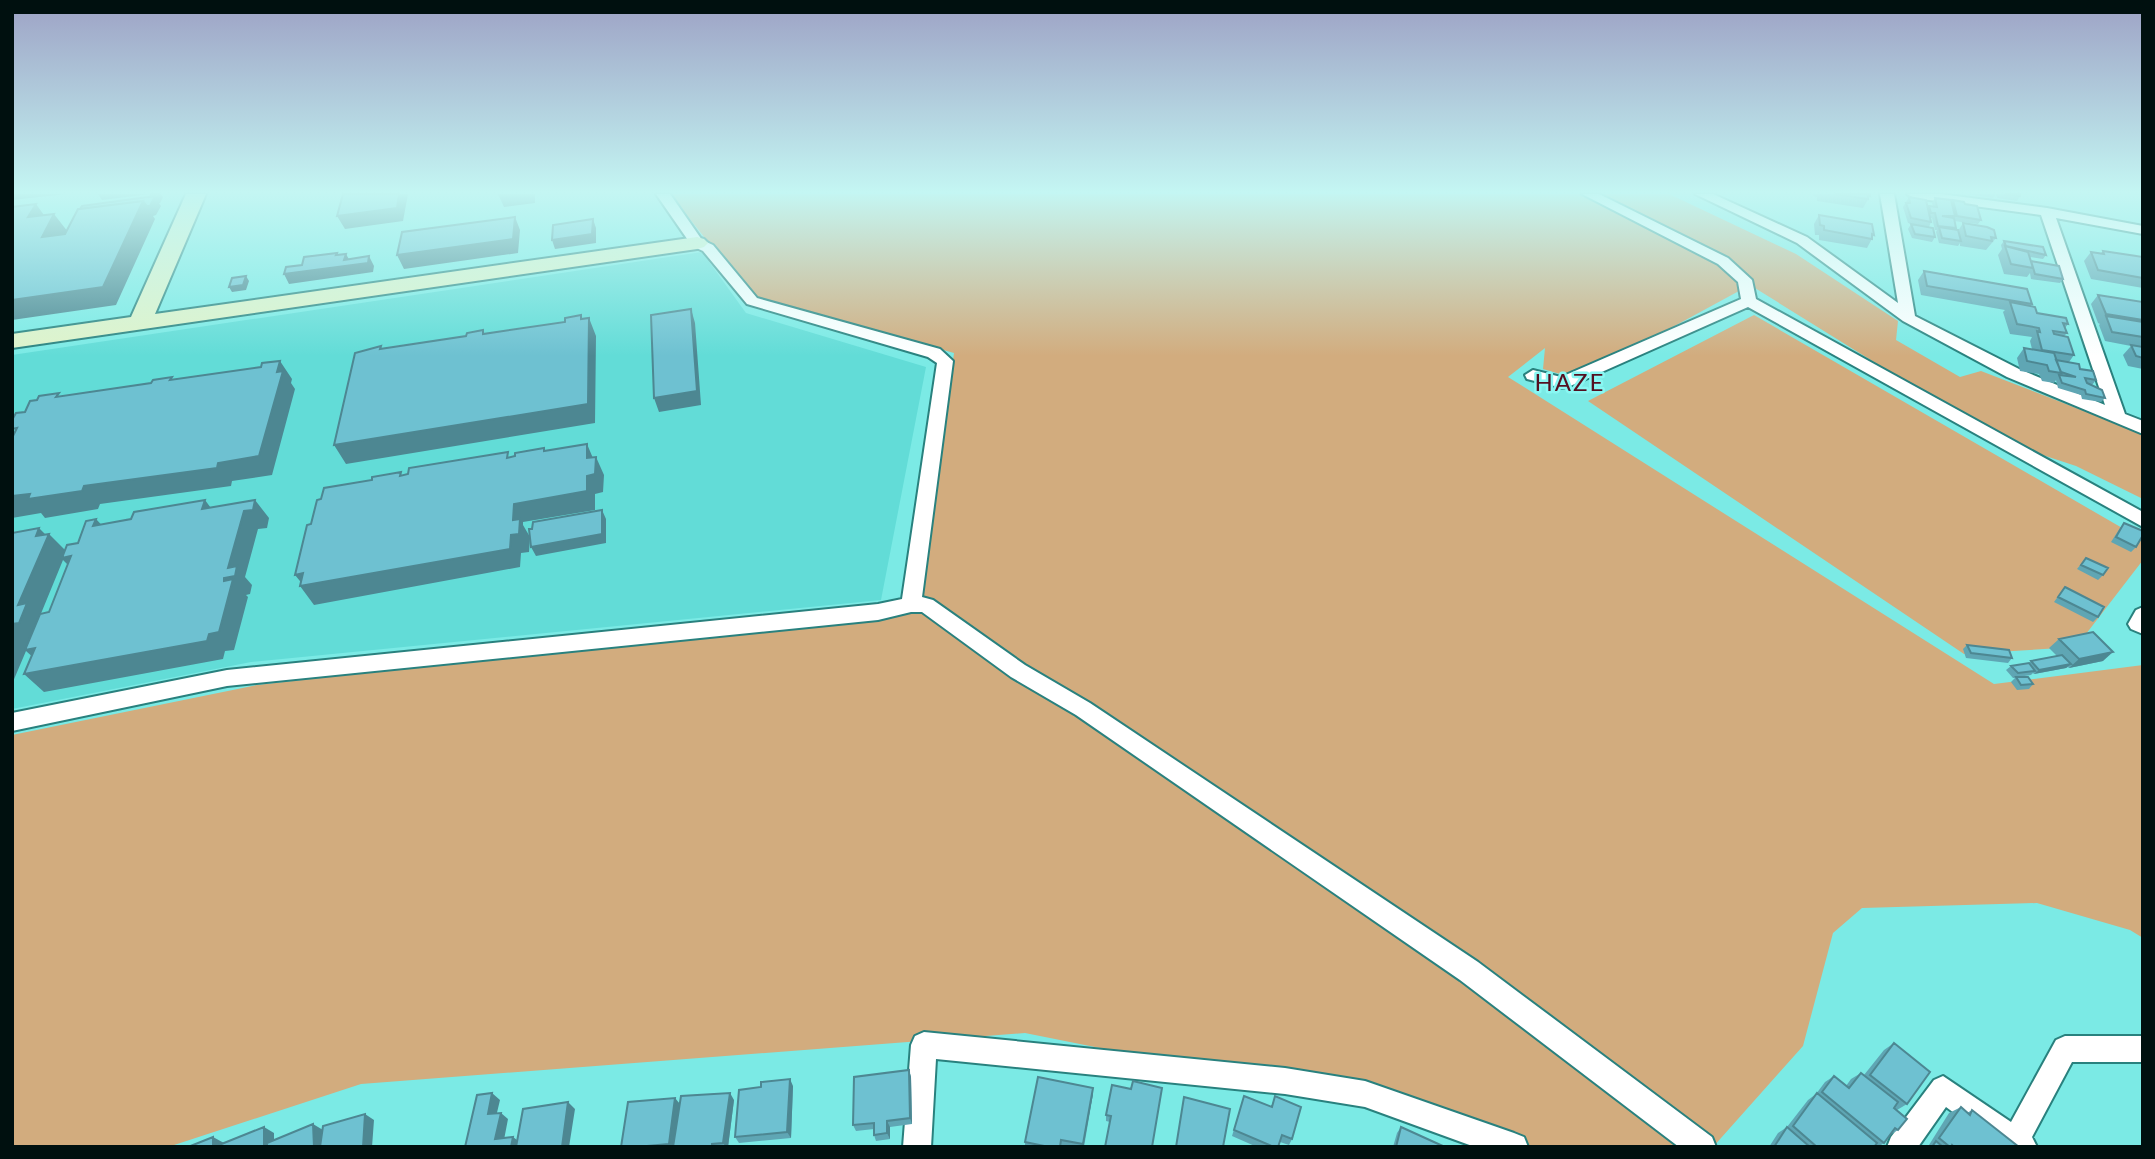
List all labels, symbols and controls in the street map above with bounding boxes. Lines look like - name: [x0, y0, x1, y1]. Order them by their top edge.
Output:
- district label: HAZE: [1535, 367, 1605, 396]

